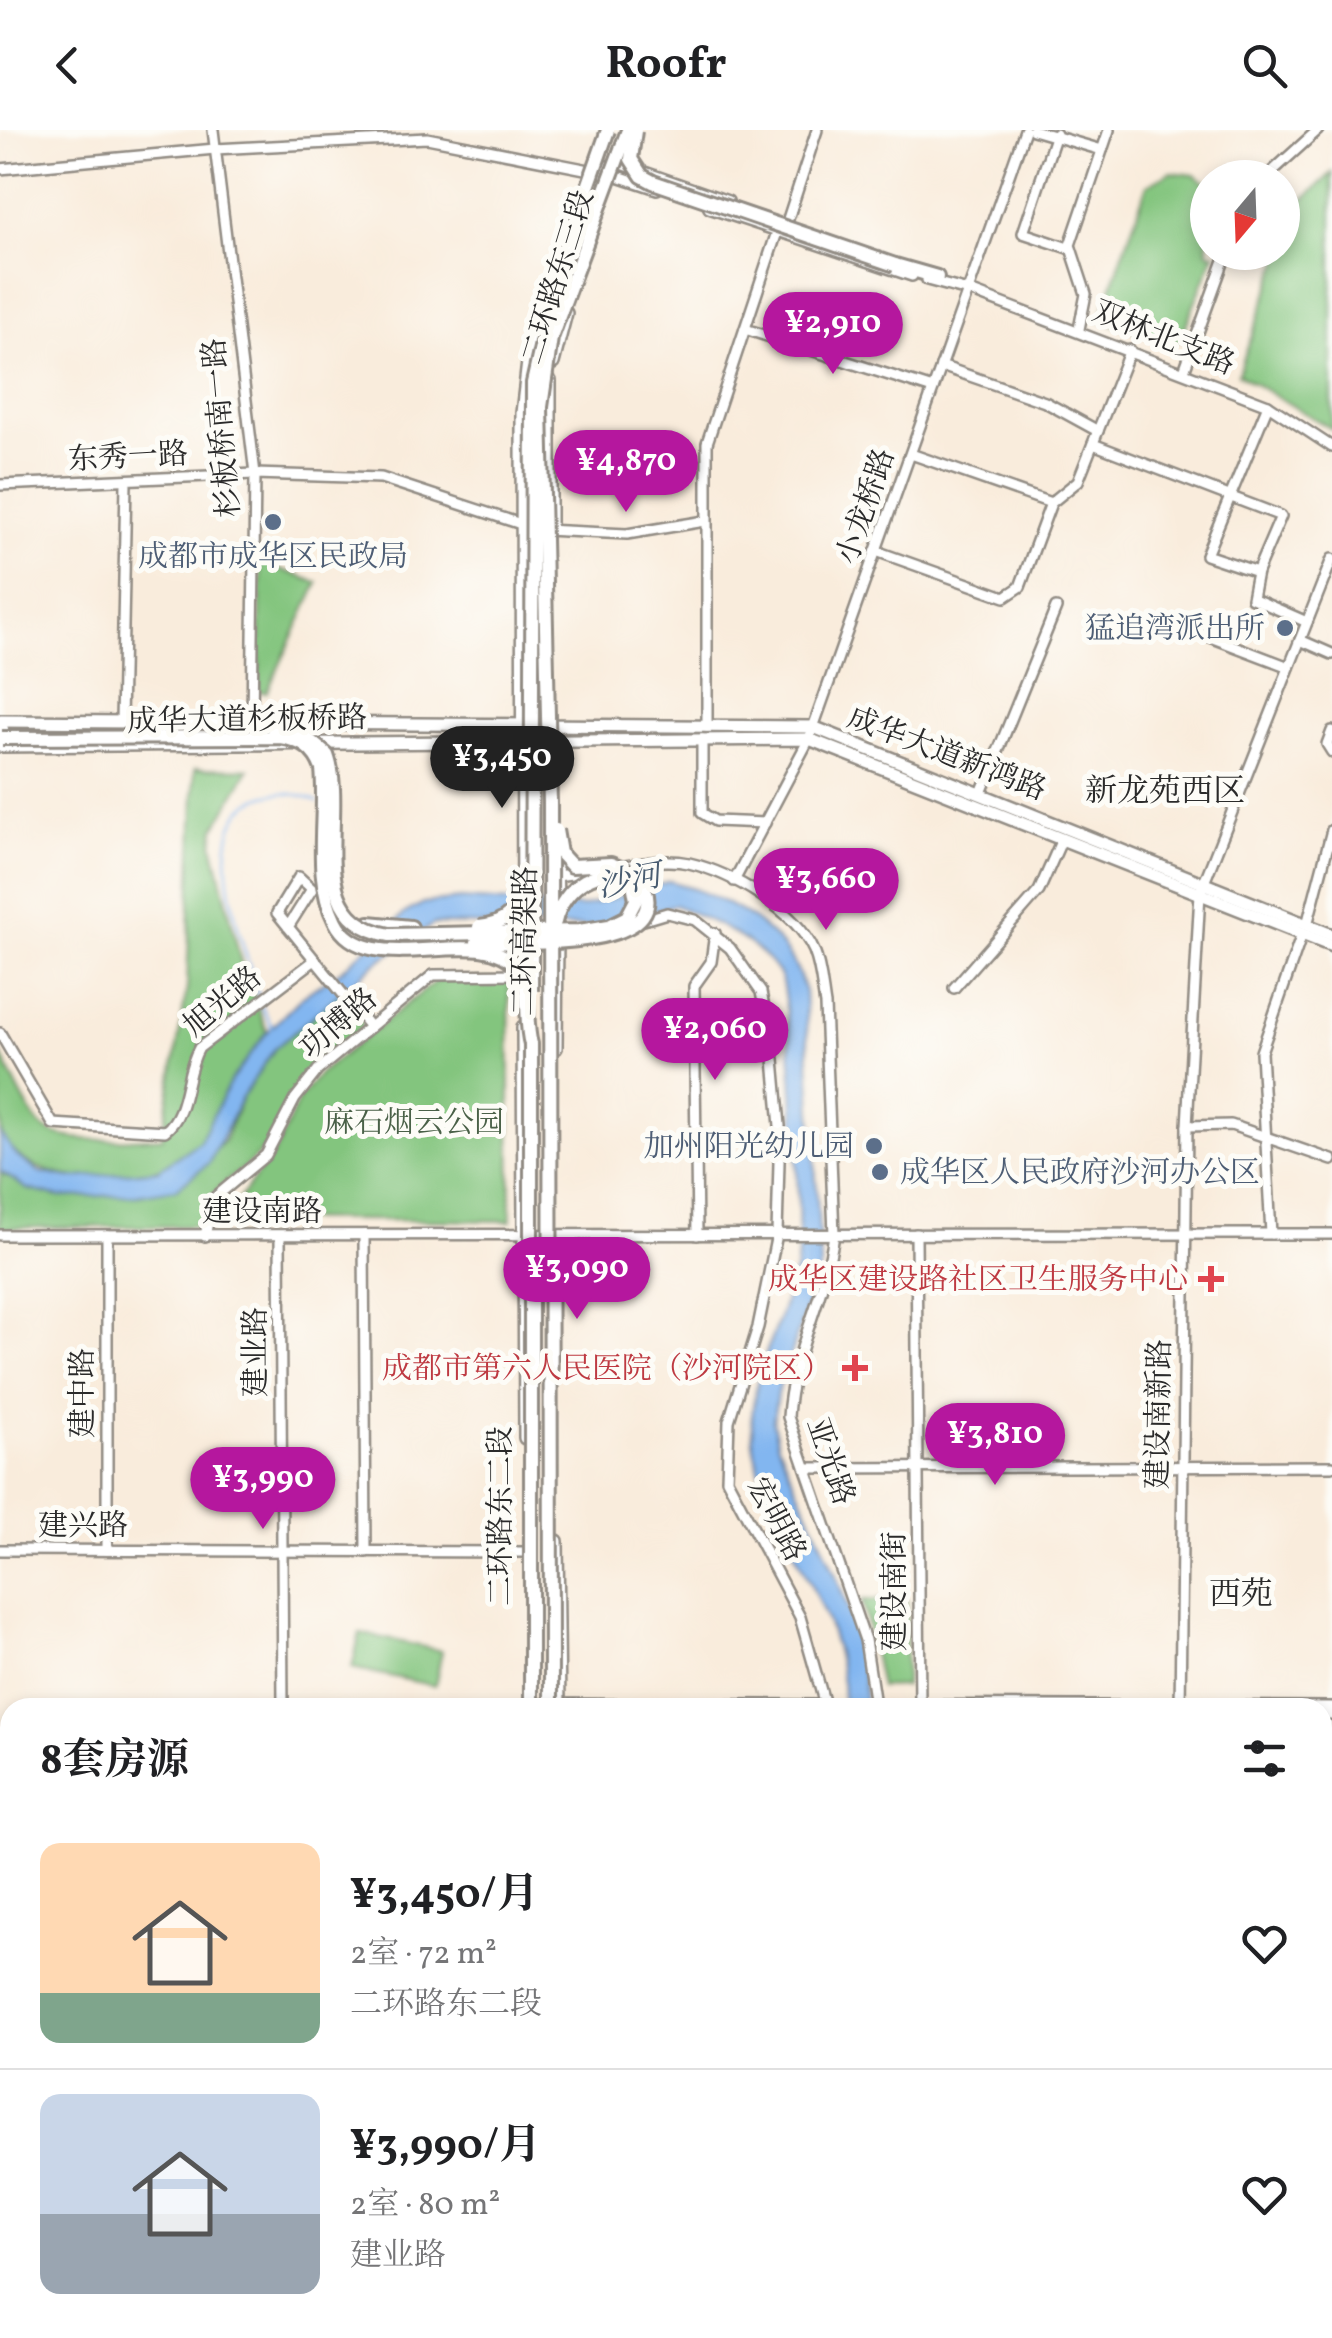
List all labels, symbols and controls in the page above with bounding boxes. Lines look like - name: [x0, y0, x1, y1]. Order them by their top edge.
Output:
- text: Roofr: [605, 34, 727, 97]
- icon: back: [40, 38, 95, 93]
- icon: search: [1237, 38, 1292, 93]
- north arrow: [1190, 160, 1300, 270]
- map controls: [1190, 160, 1300, 270]
- street label: 二环路东三段: [513, 185, 605, 370]
- street label: 双林北支路: [1086, 291, 1241, 386]
- pin: ¥2,910: [752, 292, 914, 377]
- text: ¥2,910: [785, 302, 881, 346]
- street label: 杉板桥南一路: [194, 336, 252, 519]
- pin: ¥4,870: [545, 430, 707, 515]
- street label: 东秀一路: [67, 434, 189, 482]
- text: ¥4,870: [576, 440, 676, 484]
- street label: 小龙桥路: [828, 443, 906, 570]
- marker: 成都市成华区民政局: [262, 511, 284, 533]
- place label: 成都市成华区民政局: [138, 537, 408, 579]
- place label: 猛追湾派出所: [1085, 609, 1265, 651]
- marker: 猛追湾派出所: [1274, 617, 1296, 639]
- street label: 成华大道杉板桥路: [127, 698, 367, 744]
- street label: 成华大道新鸿路: [841, 698, 1052, 812]
- pin: ¥3,450: [421, 726, 583, 811]
- text: ¥3,450: [452, 736, 552, 780]
- district label: 新龙苑西区: [1085, 771, 1245, 815]
- pin: ¥3,660: [745, 848, 907, 933]
- water label: 沙河: [594, 854, 670, 911]
- text: ¥3,660: [776, 858, 876, 902]
- street label: 二环高架路: [504, 866, 548, 1016]
- street label: 旭光路: [175, 958, 271, 1048]
- street label: 功博路: [292, 979, 387, 1070]
- pin: ¥2,060: [634, 998, 796, 1083]
- text: ¥2,060: [663, 1008, 767, 1052]
- park label: 麻石烟云公园: [324, 1103, 504, 1145]
- place label: 加州阳光幼儿园: [644, 1127, 854, 1169]
- marker: 加州阳光幼儿园: [863, 1135, 885, 1157]
- place label: 成华区人民政府沙河办公区: [900, 1153, 1260, 1195]
- marker: 成华区人民政府沙河办公区: [869, 1161, 891, 1183]
- street label: 建设南路: [202, 1192, 322, 1234]
- pin: ¥3,090: [496, 1237, 658, 1322]
- text: ¥3,090: [525, 1247, 629, 1291]
- place label: 成华区建设路社区卫生服务中心: [768, 1260, 1188, 1302]
- marker: 成华区建设路社区卫生服务中心: [1198, 1266, 1224, 1292]
- street label: 建业路: [236, 1307, 278, 1397]
- street label: 建设南新路: [1138, 1339, 1182, 1489]
- street label: 建中路: [63, 1348, 105, 1438]
- place label: 成都市第六人民医院（沙河院区）: [382, 1349, 832, 1391]
- marker: 成都市第六人民医院（沙河院区）: [842, 1355, 868, 1381]
- pin: ¥3,810: [914, 1403, 1076, 1488]
- street label: 亚光路: [795, 1412, 864, 1511]
- text: ¥3,810: [947, 1413, 1043, 1457]
- street label: 二环路东二段: [481, 1426, 523, 1606]
- pin: ¥3,990: [182, 1447, 344, 1532]
- text: ¥3,990: [212, 1457, 314, 1501]
- street label: 宏明路: [736, 1470, 815, 1570]
- street label: 建兴路: [38, 1506, 128, 1548]
- street label: 建设南街: [875, 1531, 917, 1651]
- district label: 西苑: [1209, 1574, 1273, 1618]
- icon: filters: [1237, 1731, 1292, 1786]
- text: 8套房源: [40, 1733, 189, 1792]
- text: ¥3,450/月: [350, 1867, 539, 1926]
- icon: home: [120, 1883, 240, 2003]
- icon: heart: [1237, 1916, 1292, 1971]
- text: 2室 · 72 m²: [350, 1933, 497, 1977]
- text: 二环路东二段: [350, 1984, 542, 2028]
- text: ¥3,990/月: [350, 2118, 541, 2177]
- icon: home: [120, 2134, 240, 2254]
- icon: heart: [1237, 2167, 1292, 2222]
- text: 2室 · 80 m²: [350, 2184, 500, 2228]
- text: 建业路: [350, 2235, 446, 2279]

